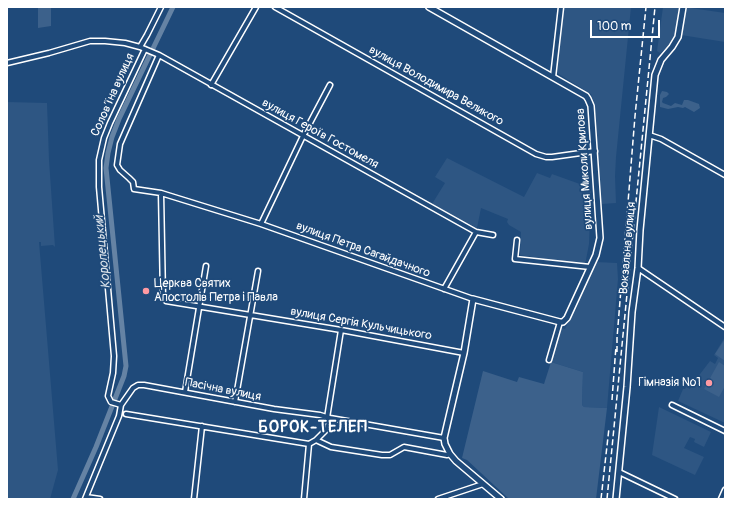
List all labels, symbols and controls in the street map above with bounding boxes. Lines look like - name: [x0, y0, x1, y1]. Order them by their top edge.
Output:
- scale bar: [592, 12, 662, 38]
- text: 100 m: [597, 19, 631, 34]
- street label: вулиця Володимира Великого: [366, 43, 506, 129]
- street label: Соловʼїна вулиця: [88, 51, 138, 139]
- street label: вулиця Героїв Гостомеля: [259, 96, 381, 172]
- street label: вулиця Миколи Крилова: [574, 108, 596, 230]
- street label: Вокзальна вулиця: [617, 201, 639, 295]
- water label: Коропецький: [91, 215, 115, 289]
- street label: вулиця Петра Сагайдачного: [294, 219, 432, 281]
- place label: Церква Святих Апостолів Петра і Павла: [154, 277, 278, 305]
- marker: Церква Святих Апостолів Петра і Павла: [141, 286, 151, 296]
- street label: вулиця Сергія Кульчицького: [289, 304, 433, 344]
- street label: Пасічна вулиця: [184, 376, 262, 404]
- place label: Гімназія №1: [638, 376, 701, 390]
- marker: Гімназія №1: [704, 378, 714, 388]
- district label: БОРОК-ТЕЛЕП: [258, 418, 368, 438]

